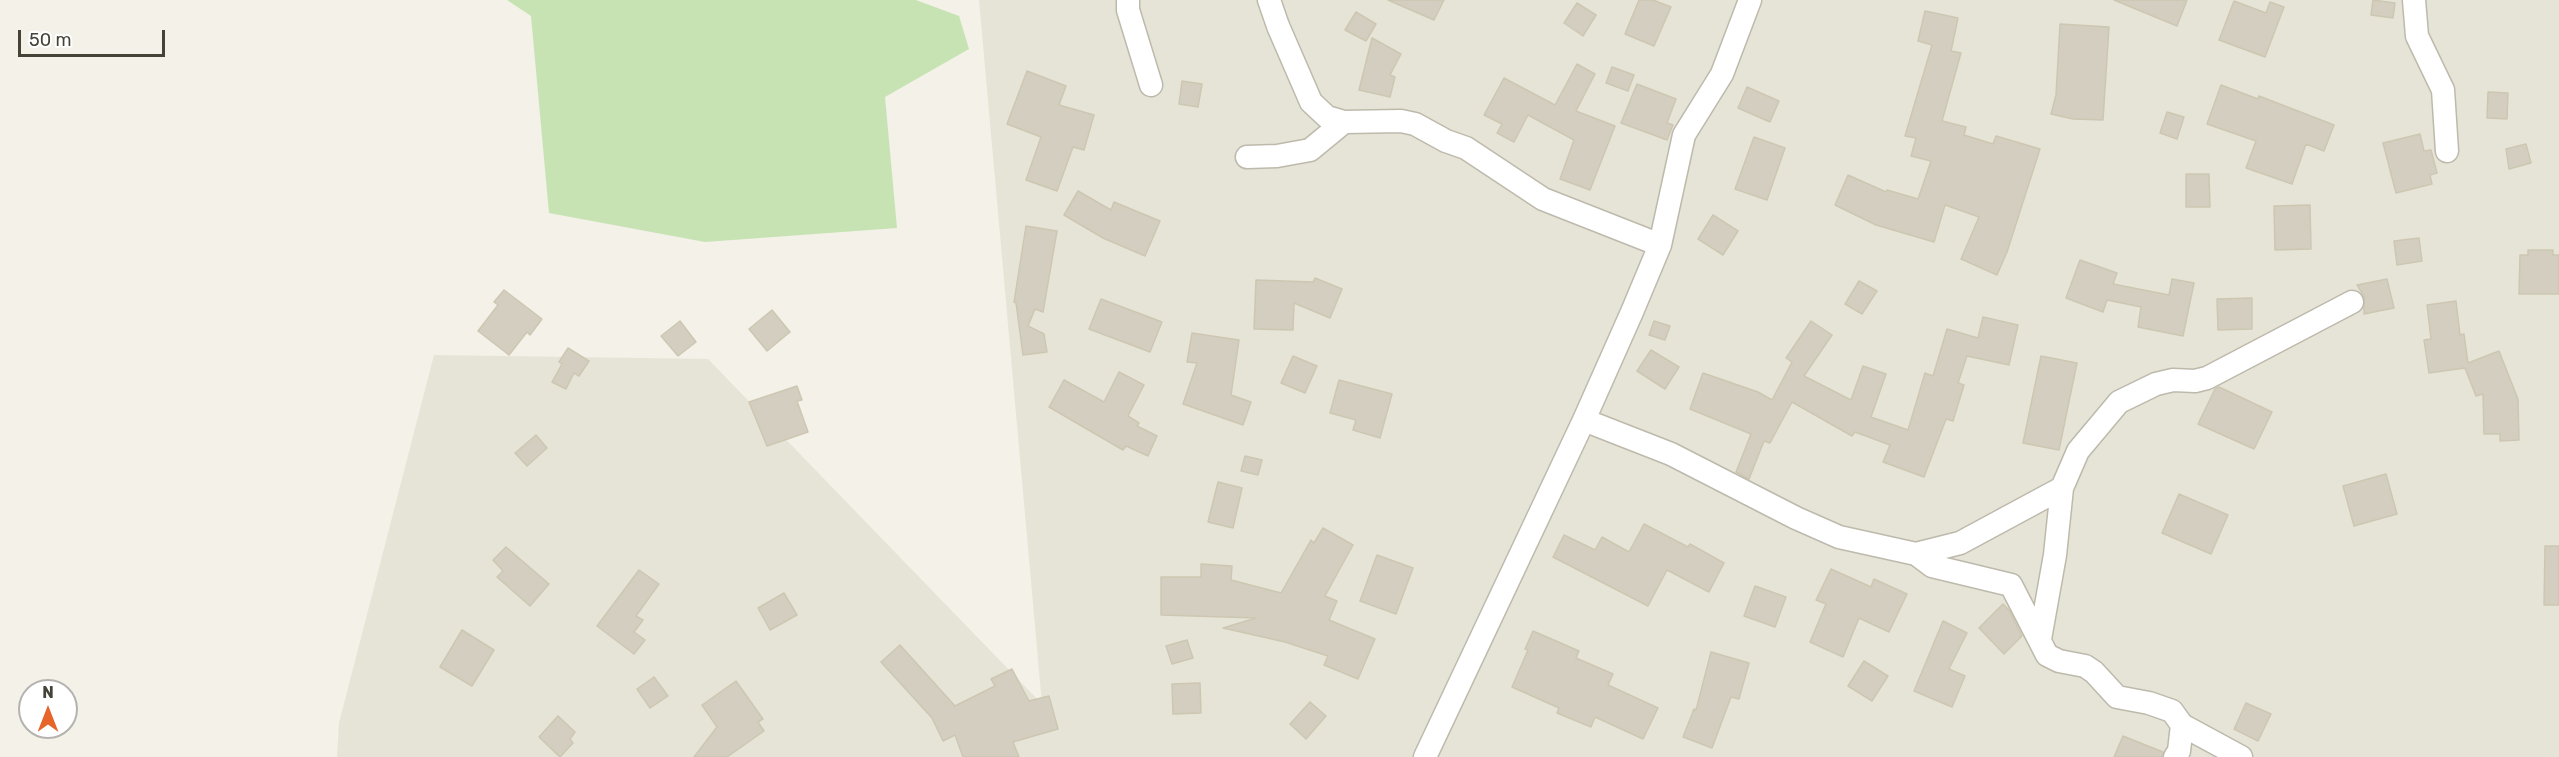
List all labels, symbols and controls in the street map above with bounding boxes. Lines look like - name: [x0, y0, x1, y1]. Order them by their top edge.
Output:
- scale bar: [21, 18, 168, 56]
- text: 50 m: [29, 29, 72, 51]
- north arrow: [18, 679, 78, 739]
- text: N: [42, 683, 54, 702]

